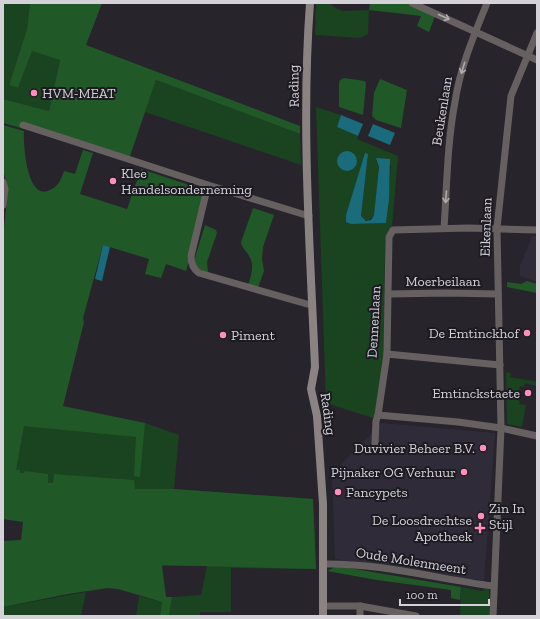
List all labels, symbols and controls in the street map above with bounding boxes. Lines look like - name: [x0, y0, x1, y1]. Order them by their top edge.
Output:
- one-way arrow: [437, 14, 449, 21]
- one-way arrow: [459, 61, 466, 74]
- street label: Rading: [285, 64, 303, 107]
- street label: Beukenlaan: [428, 75, 456, 147]
- place label: HVM-MEAT: [42, 85, 116, 102]
- marker: HVM-MEAT: [29, 88, 39, 98]
- place label: Klee Handelsonderneming: [121, 165, 252, 198]
- marker: Klee Handelsonderneming: [108, 176, 118, 186]
- one-way arrow: [442, 190, 450, 203]
- street label: Eikenlaan: [476, 197, 496, 257]
- street label: Moerbeilaan: [406, 273, 480, 290]
- street label: Dennenlaan: [364, 285, 384, 359]
- place label: De Emtinckhof: [429, 325, 521, 342]
- place label: Piment: [231, 327, 276, 344]
- marker: De Emtinckhof: [522, 328, 532, 338]
- marker: Piment: [218, 330, 228, 340]
- place label: Emtinckstaete: [432, 385, 520, 402]
- marker: Emtinckstaete: [523, 388, 533, 398]
- street label: Rading: [317, 392, 339, 437]
- place label: Duvivier Beheer B.V.: [354, 440, 475, 457]
- marker: Duvivier Beheer B.V.: [478, 443, 488, 453]
- place label: Pijnaker OG Verhuur: [331, 464, 456, 481]
- marker: Pijnaker OG Verhuur: [459, 467, 469, 477]
- place label: Fancypets: [346, 484, 408, 501]
- marker: Fancypets: [333, 487, 343, 497]
- place label: Zin In Stijl: [489, 500, 525, 533]
- marker: Zin In Stijl: [476, 511, 486, 521]
- place label: De Loosdrechtse Apotheek: [372, 512, 473, 545]
- marker: De Loosdrechtse Apotheek: [475, 523, 485, 533]
- street label: Oude Molenmeent: [355, 544, 468, 578]
- scale bar: [400, 581, 489, 607]
- text: 100 m: [406, 588, 438, 602]

